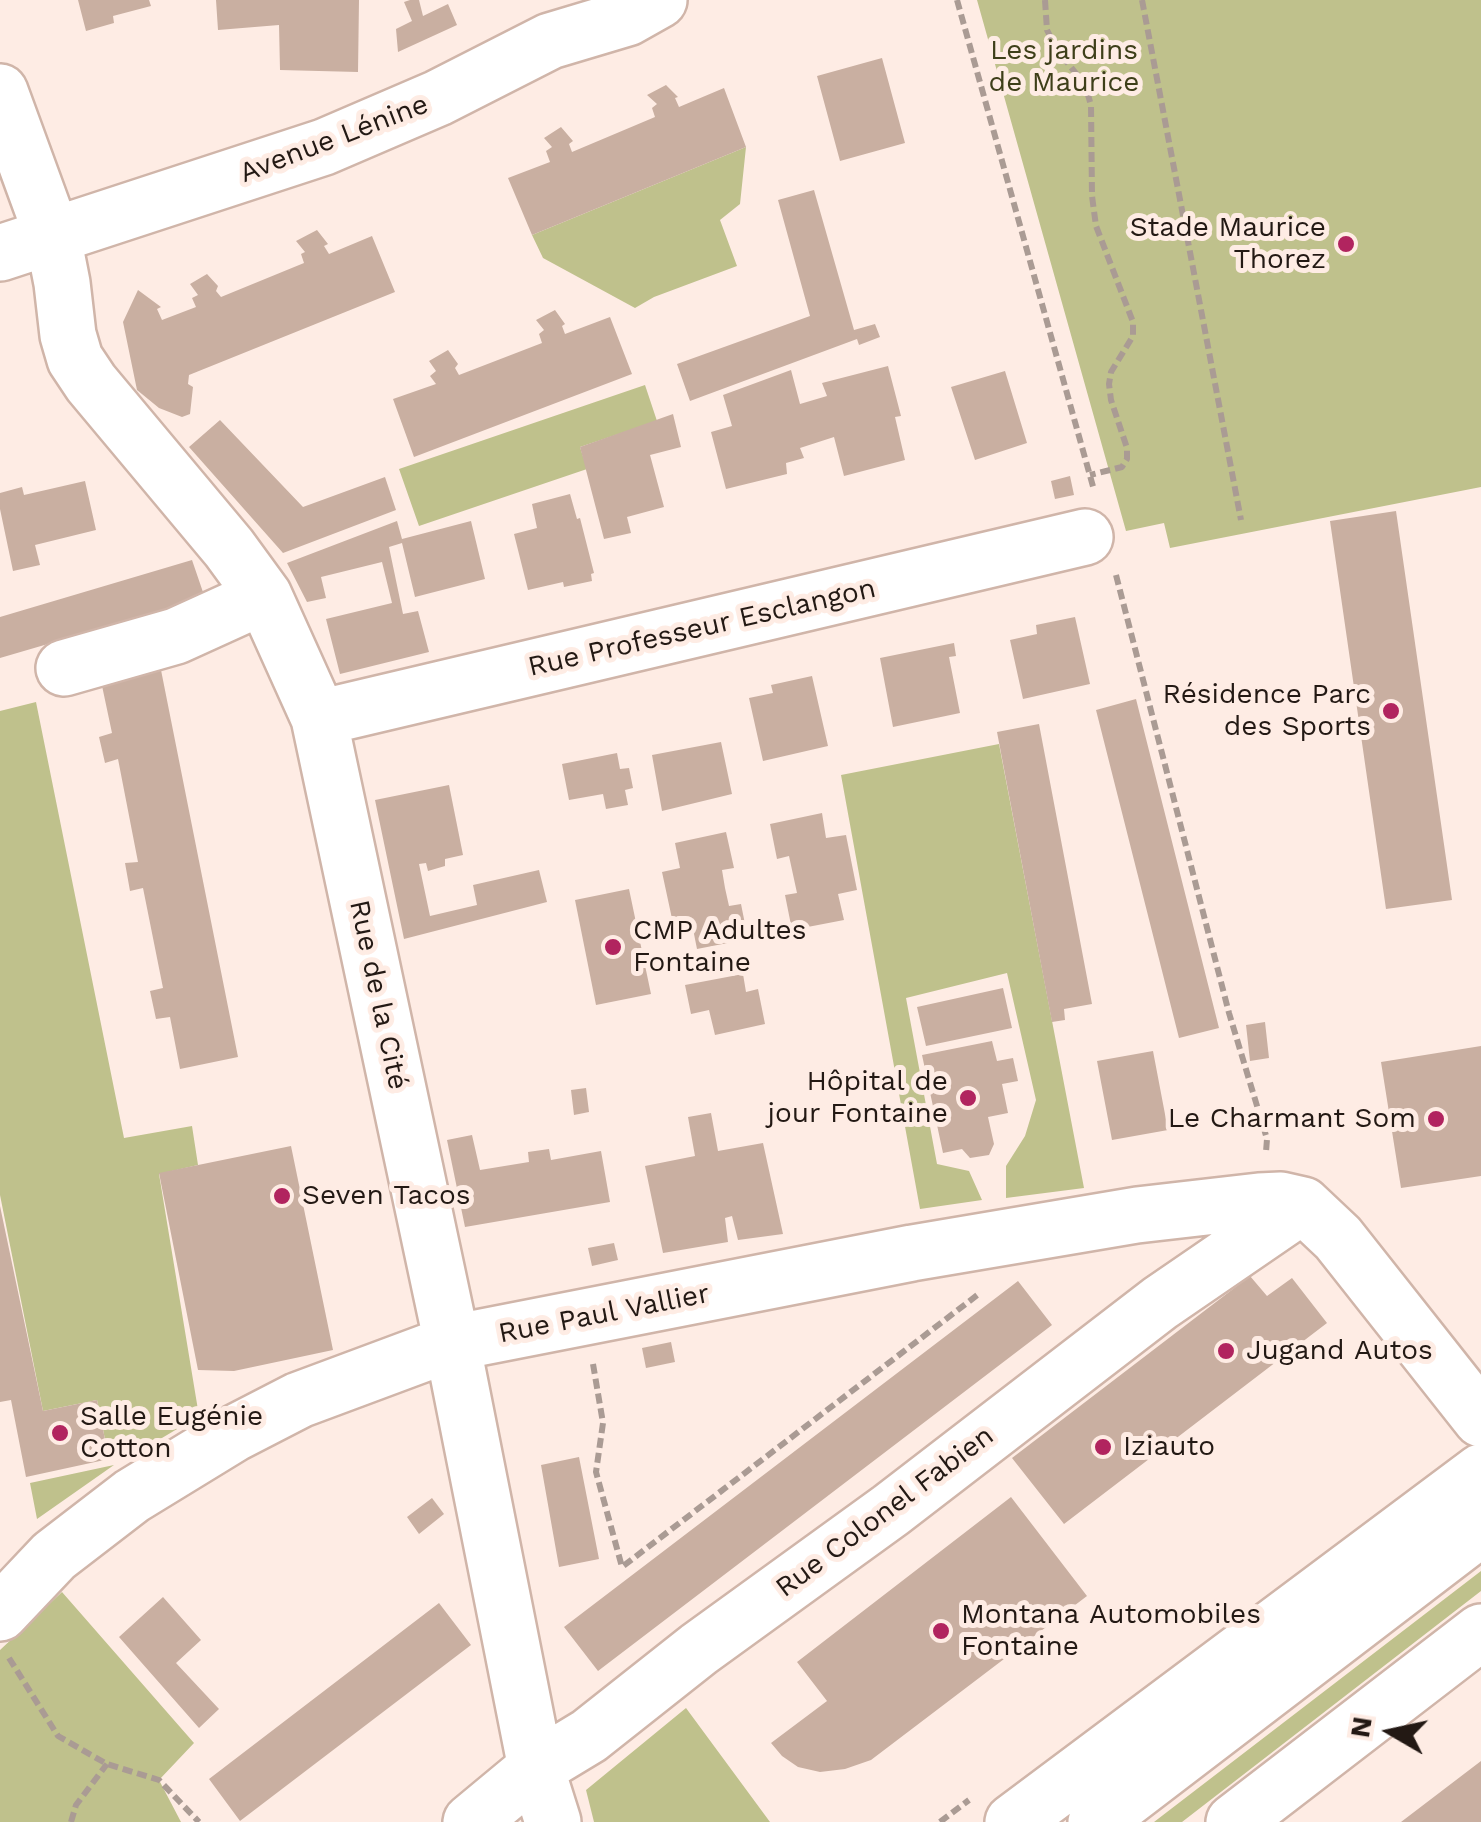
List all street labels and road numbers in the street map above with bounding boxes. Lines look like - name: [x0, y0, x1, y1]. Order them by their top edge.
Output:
- street label: Avenue Lénine: [235, 88, 433, 190]
- street label: Rue Professeur Esclangon: [525, 572, 879, 684]
- street label: Rue de la Cité: [341, 897, 415, 1093]
- street label: Rue Paul Vallier: [496, 1277, 712, 1351]
- street label: Rue Colonel Fabien: [769, 1419, 1001, 1605]

